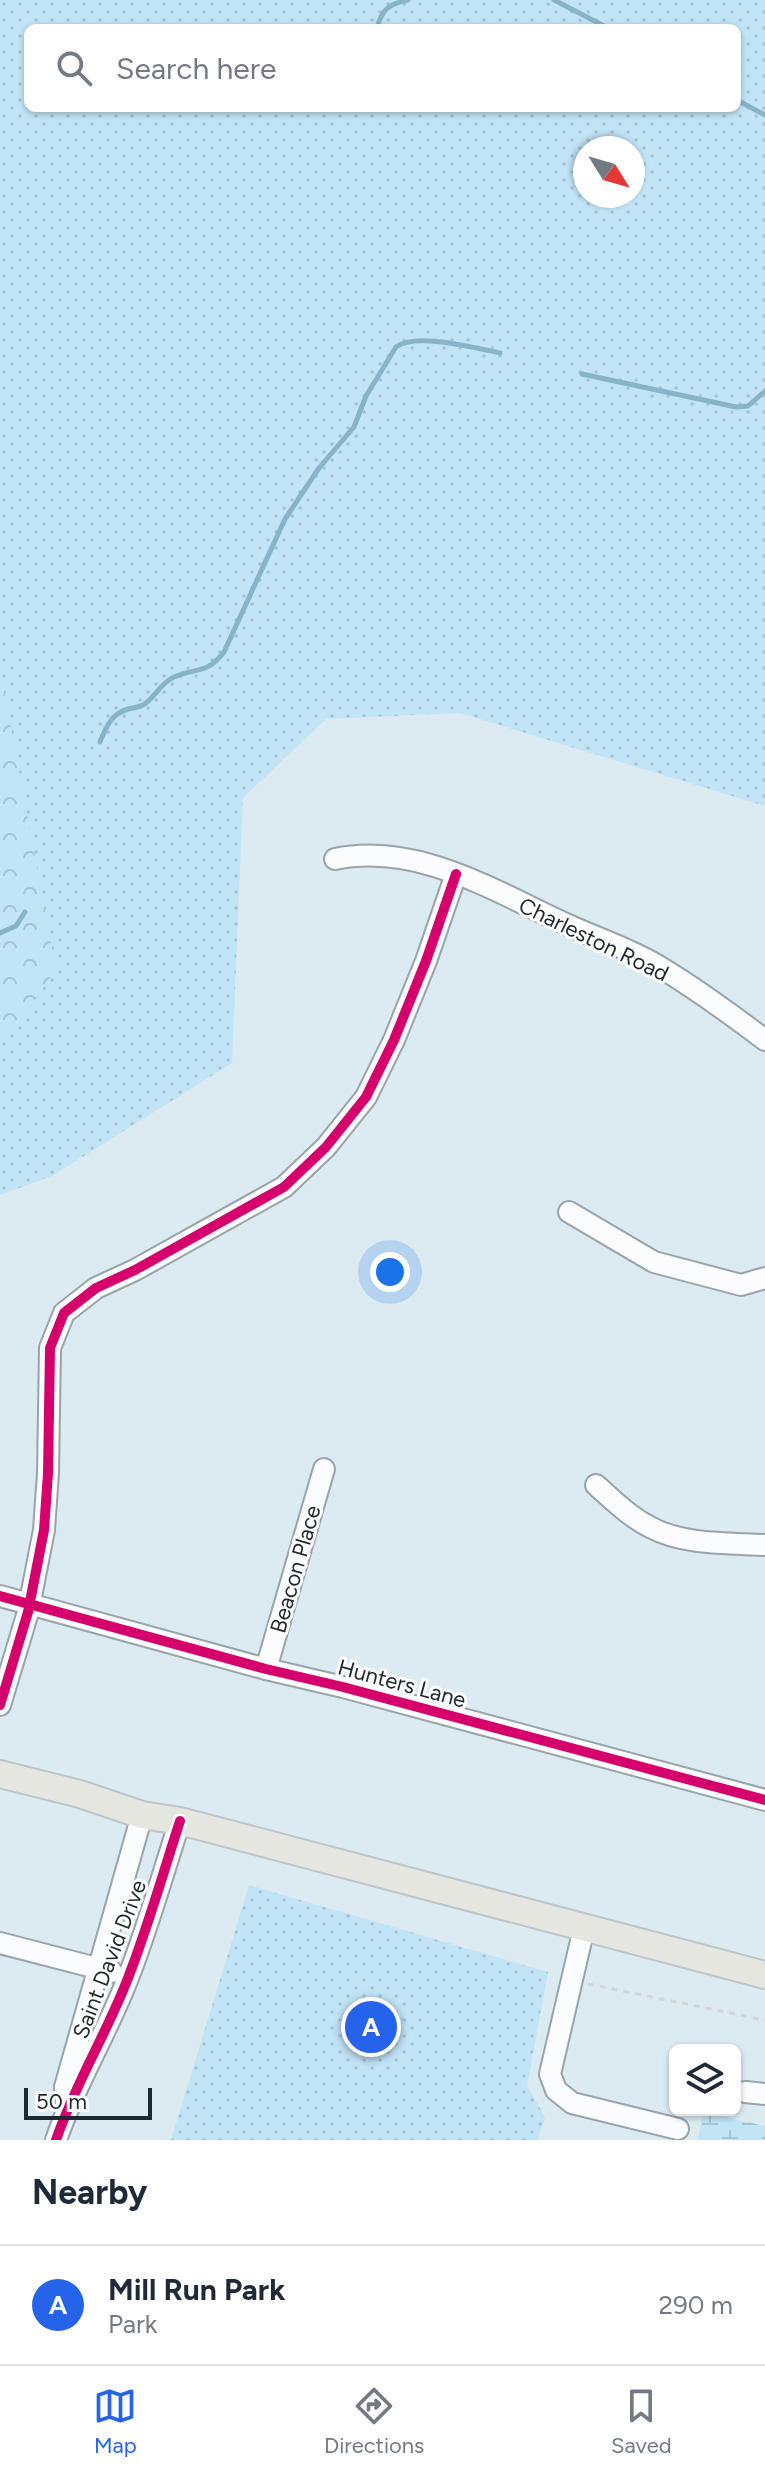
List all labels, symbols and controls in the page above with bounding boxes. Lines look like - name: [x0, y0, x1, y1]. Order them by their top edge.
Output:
- search box: [24, 24, 741, 112]
- icon: search: [52, 46, 96, 90]
- text: Search here: [116, 50, 276, 87]
- north arrow: [573, 136, 645, 208]
- street label: Charleston Road: [514, 892, 673, 987]
- your location: [370, 1252, 410, 1292]
- street label: Beacon Place: [264, 1502, 327, 1636]
- street label: Hunters Lane: [335, 1653, 469, 1714]
- street label: Saint David Drive: [67, 1876, 152, 2042]
- pin: A: [345, 1997, 397, 2057]
- map controls: [669, 2044, 741, 2116]
- button: layers: [669, 2044, 741, 2116]
- scale bar: [24, 2084, 152, 2120]
- text: 50 m: [36, 2088, 87, 2115]
- text: Nearby: [32, 2172, 147, 2213]
- text: Mill Run Park: [108, 2271, 285, 2308]
- text: A: [49, 2289, 67, 2321]
- text: 290 m: [659, 2289, 733, 2321]
- text: Park: [108, 2308, 157, 2340]
- tab: Map: [93, 2384, 137, 2459]
- tab: Directions: [324, 2384, 424, 2459]
- tab: Saved: [611, 2384, 672, 2459]

